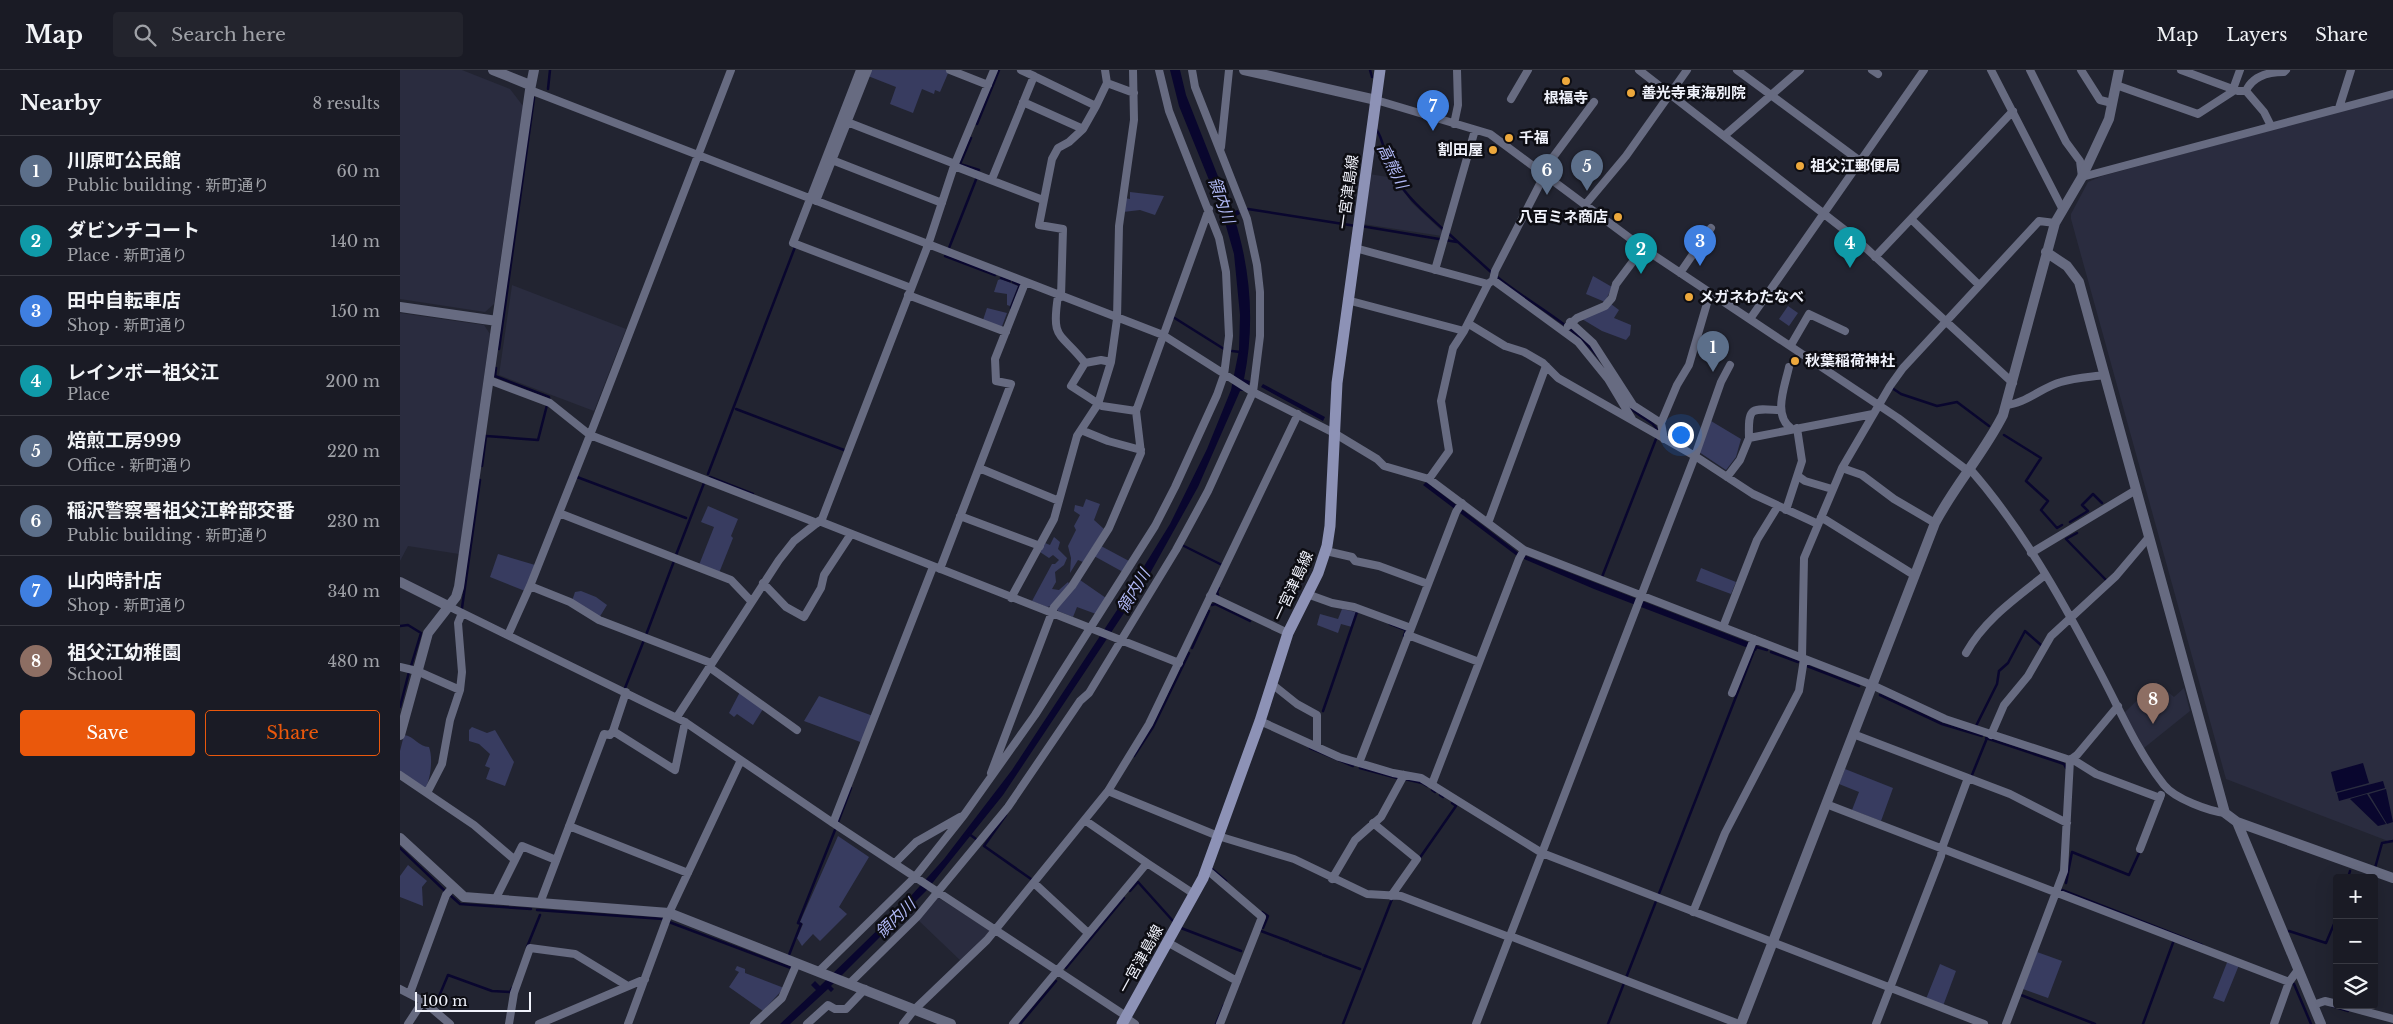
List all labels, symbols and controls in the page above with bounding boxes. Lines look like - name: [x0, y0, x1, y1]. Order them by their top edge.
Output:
- search box: [113, 12, 463, 57]
- text: Map: [25, 20, 83, 49]
- icon: search: [131, 21, 159, 49]
- text: Search here: [171, 23, 286, 46]
- text: Map: [2157, 24, 2198, 46]
- text: Layers: [2226, 24, 2287, 46]
- text: Share: [2315, 24, 2368, 46]
- marker: 根福寺: [1560, 75, 1572, 87]
- place label: 善光寺東海別院: [1641, 83, 1746, 102]
- marker: 善光寺東海別院: [1625, 87, 1637, 99]
- place label: 根福寺: [1543, 88, 1589, 107]
- text: Nearby: [20, 90, 101, 116]
- pin: 7: [1417, 90, 1449, 131]
- text: 8 results: [313, 93, 380, 113]
- place label: 千福: [1519, 128, 1549, 147]
- marker: 千福: [1503, 132, 1515, 144]
- water label: 高熊川: [1373, 140, 1413, 194]
- place label: 割田屋: [1438, 140, 1483, 159]
- marker: 割田屋: [1487, 144, 1499, 156]
- text: 川原町公民館: [67, 149, 181, 172]
- pin: 5: [1571, 150, 1603, 191]
- street label: 一宮津島線: [1333, 153, 1362, 230]
- pin: 6: [1531, 154, 1563, 195]
- place label: 祖父江郵便局: [1810, 156, 1900, 175]
- marker: 祖父江郵便局: [1794, 160, 1806, 172]
- text: 1: [33, 161, 39, 181]
- text: 60 m: [337, 161, 380, 181]
- water label: 領内川: [1205, 174, 1240, 228]
- text: Public building · 新町通り: [67, 175, 269, 195]
- place label: 八百ミネ商店: [1518, 207, 1608, 226]
- marker: 八百ミネ商店: [1612, 211, 1624, 223]
- text: ダビンチコート: [67, 219, 200, 242]
- pin: 3: [1684, 225, 1716, 266]
- pin: 4: [1834, 227, 1866, 268]
- text: 2: [31, 231, 41, 251]
- text: 140 m: [330, 231, 380, 251]
- pin: 2: [1625, 233, 1657, 274]
- text: Place · 新町通り: [67, 245, 188, 265]
- place label: メガネわたなべ: [1699, 287, 1804, 306]
- text: 田中自転車店: [67, 289, 181, 312]
- marker: メガネわたなべ: [1683, 291, 1695, 303]
- text: 3: [31, 301, 41, 321]
- text: 150 m: [331, 301, 380, 321]
- text: Shop · 新町通り: [67, 315, 187, 335]
- pin: 1: [1697, 331, 1729, 372]
- place label: 秋葉稲荷神社: [1805, 351, 1895, 370]
- marker: 秋葉稲荷神社: [1789, 355, 1801, 367]
- text: レインボー祖父江: [67, 361, 219, 384]
- text: 4: [31, 371, 41, 391]
- text: 200 m: [326, 371, 380, 391]
- text: Place: [67, 384, 110, 404]
- your location: [1668, 422, 1694, 448]
- text: 焙煎工房999: [67, 429, 181, 452]
- text: 5: [31, 441, 41, 461]
- text: 220 m: [327, 441, 380, 461]
- text: Office · 新町通り: [67, 455, 193, 475]
- text: 稲沢警察署祖父江幹部交番: [67, 499, 295, 522]
- text: 6: [31, 511, 41, 531]
- text: 230 m: [327, 511, 380, 531]
- text: Public building · 新町通り: [67, 525, 269, 545]
- street label: 一宮津島線: [1268, 548, 1317, 624]
- water label: 領内川: [1112, 564, 1155, 617]
- text: 山内時計店: [67, 569, 162, 592]
- text: 7: [32, 581, 40, 601]
- text: 340 m: [328, 581, 380, 601]
- text: Shop · 新町通り: [67, 595, 187, 615]
- text: 祖父江幼稚園: [67, 641, 181, 664]
- text: 8: [31, 651, 41, 671]
- text: 480 m: [328, 651, 380, 671]
- text: School: [67, 664, 123, 684]
- pin: 8: [2137, 683, 2169, 724]
- button: Save: [20, 710, 195, 756]
- button: Share: [205, 710, 380, 756]
- map controls: [2333, 874, 2378, 1009]
- button: +: [2333, 874, 2378, 919]
- water label: 領内川: [871, 893, 921, 942]
- button: −: [2333, 919, 2378, 964]
- street label: 一宮津島線: [1114, 921, 1167, 996]
- button: layers: [2333, 964, 2378, 1009]
- scale bar: [415, 989, 531, 1012]
- text: 100 m: [422, 992, 467, 1010]

